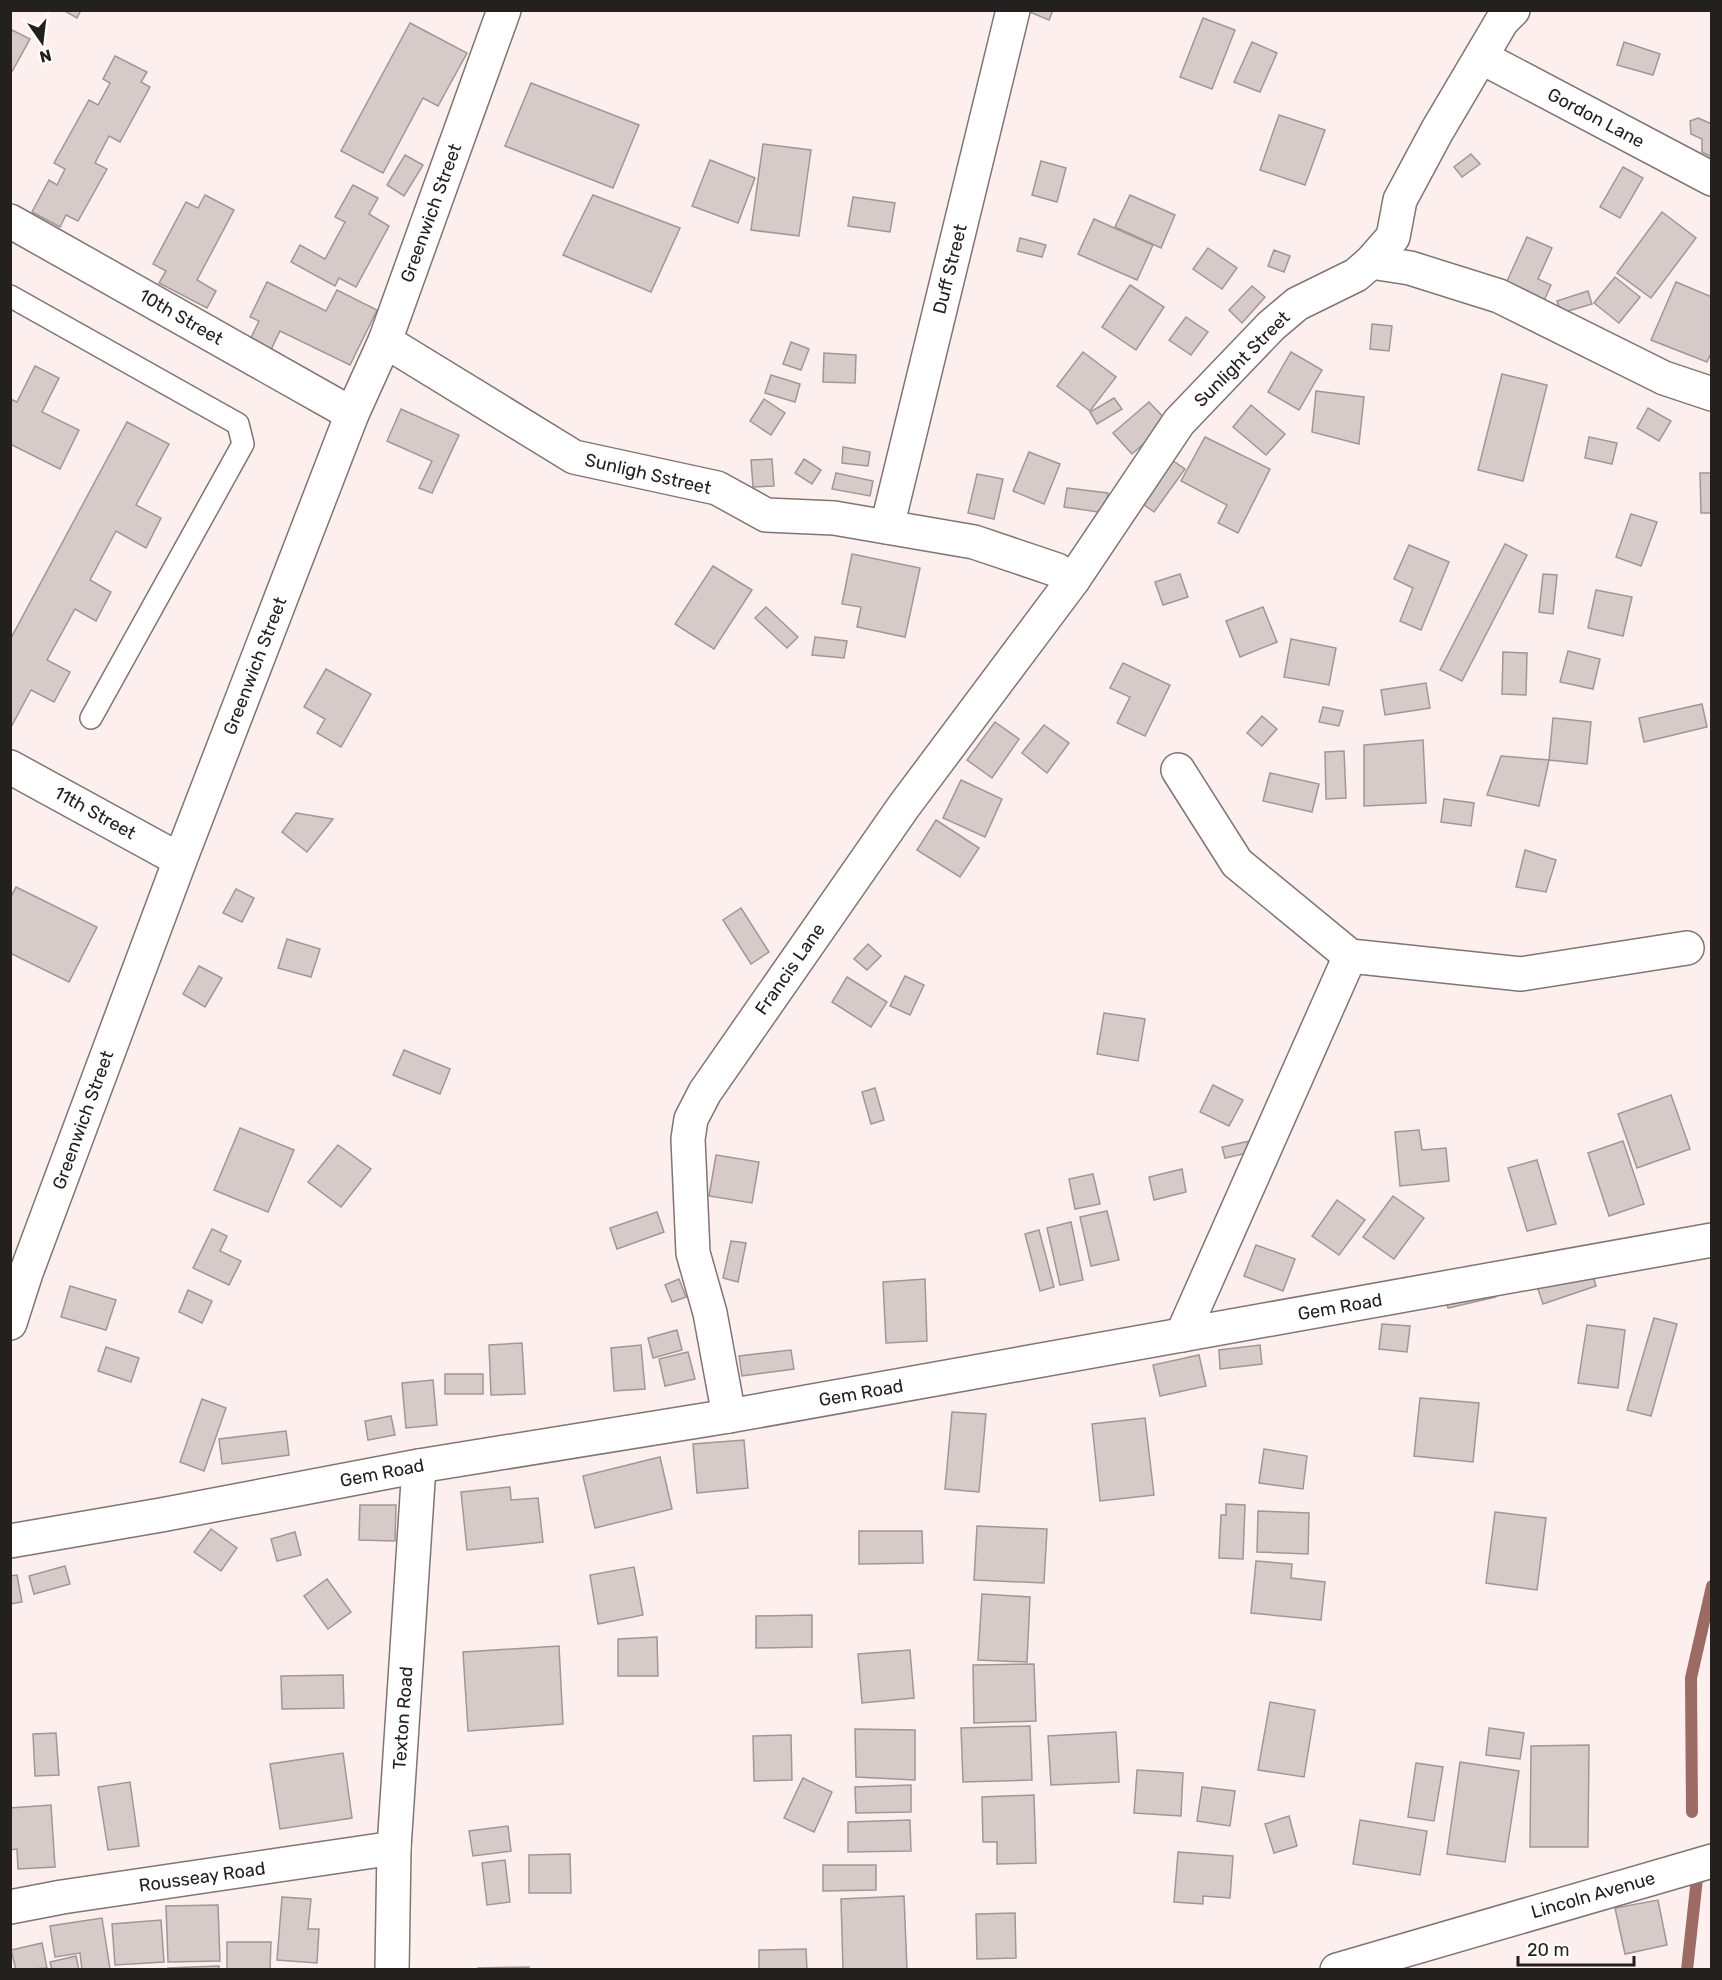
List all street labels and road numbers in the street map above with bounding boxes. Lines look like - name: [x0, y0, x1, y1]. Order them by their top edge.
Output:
- street label: Gordon Lane: [1544, 83, 1648, 153]
- street label: Greenwich Street: [396, 141, 466, 285]
- street label: Duff Street: [928, 222, 972, 316]
- street label: 10th Street: [135, 284, 227, 350]
- street label: Sunlight Street: [1189, 306, 1295, 412]
- street label: Sunligh Sstreet: [583, 449, 713, 499]
- street label: Greenwich Street: [219, 594, 291, 738]
- street label: 11th Street: [50, 782, 140, 844]
- street label: Francis Lane: [750, 919, 830, 1019]
- street label: Greenwich Street: [48, 1048, 118, 1192]
- street label: Gem Road: [1296, 1289, 1384, 1325]
- street label: Gem Road: [817, 1375, 905, 1411]
- street label: Gem Road: [338, 1454, 426, 1492]
- street label: Texton Road: [388, 1666, 418, 1770]
- street label: Rousseay Road: [137, 1857, 267, 1897]
- street label: Lincoln Avenue: [1528, 1867, 1658, 1923]

